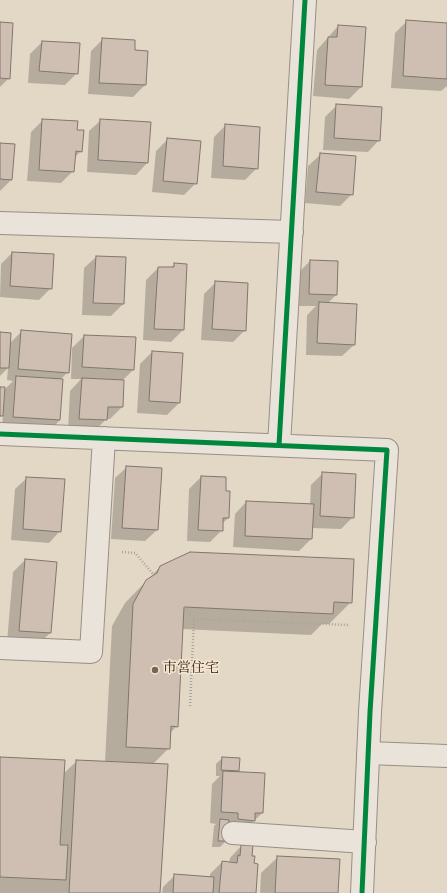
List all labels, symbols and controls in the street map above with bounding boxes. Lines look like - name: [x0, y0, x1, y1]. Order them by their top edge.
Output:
- place label: 市営住宅: [163, 662, 219, 678]
- marker: 市営住宅: [150, 665, 160, 675]

